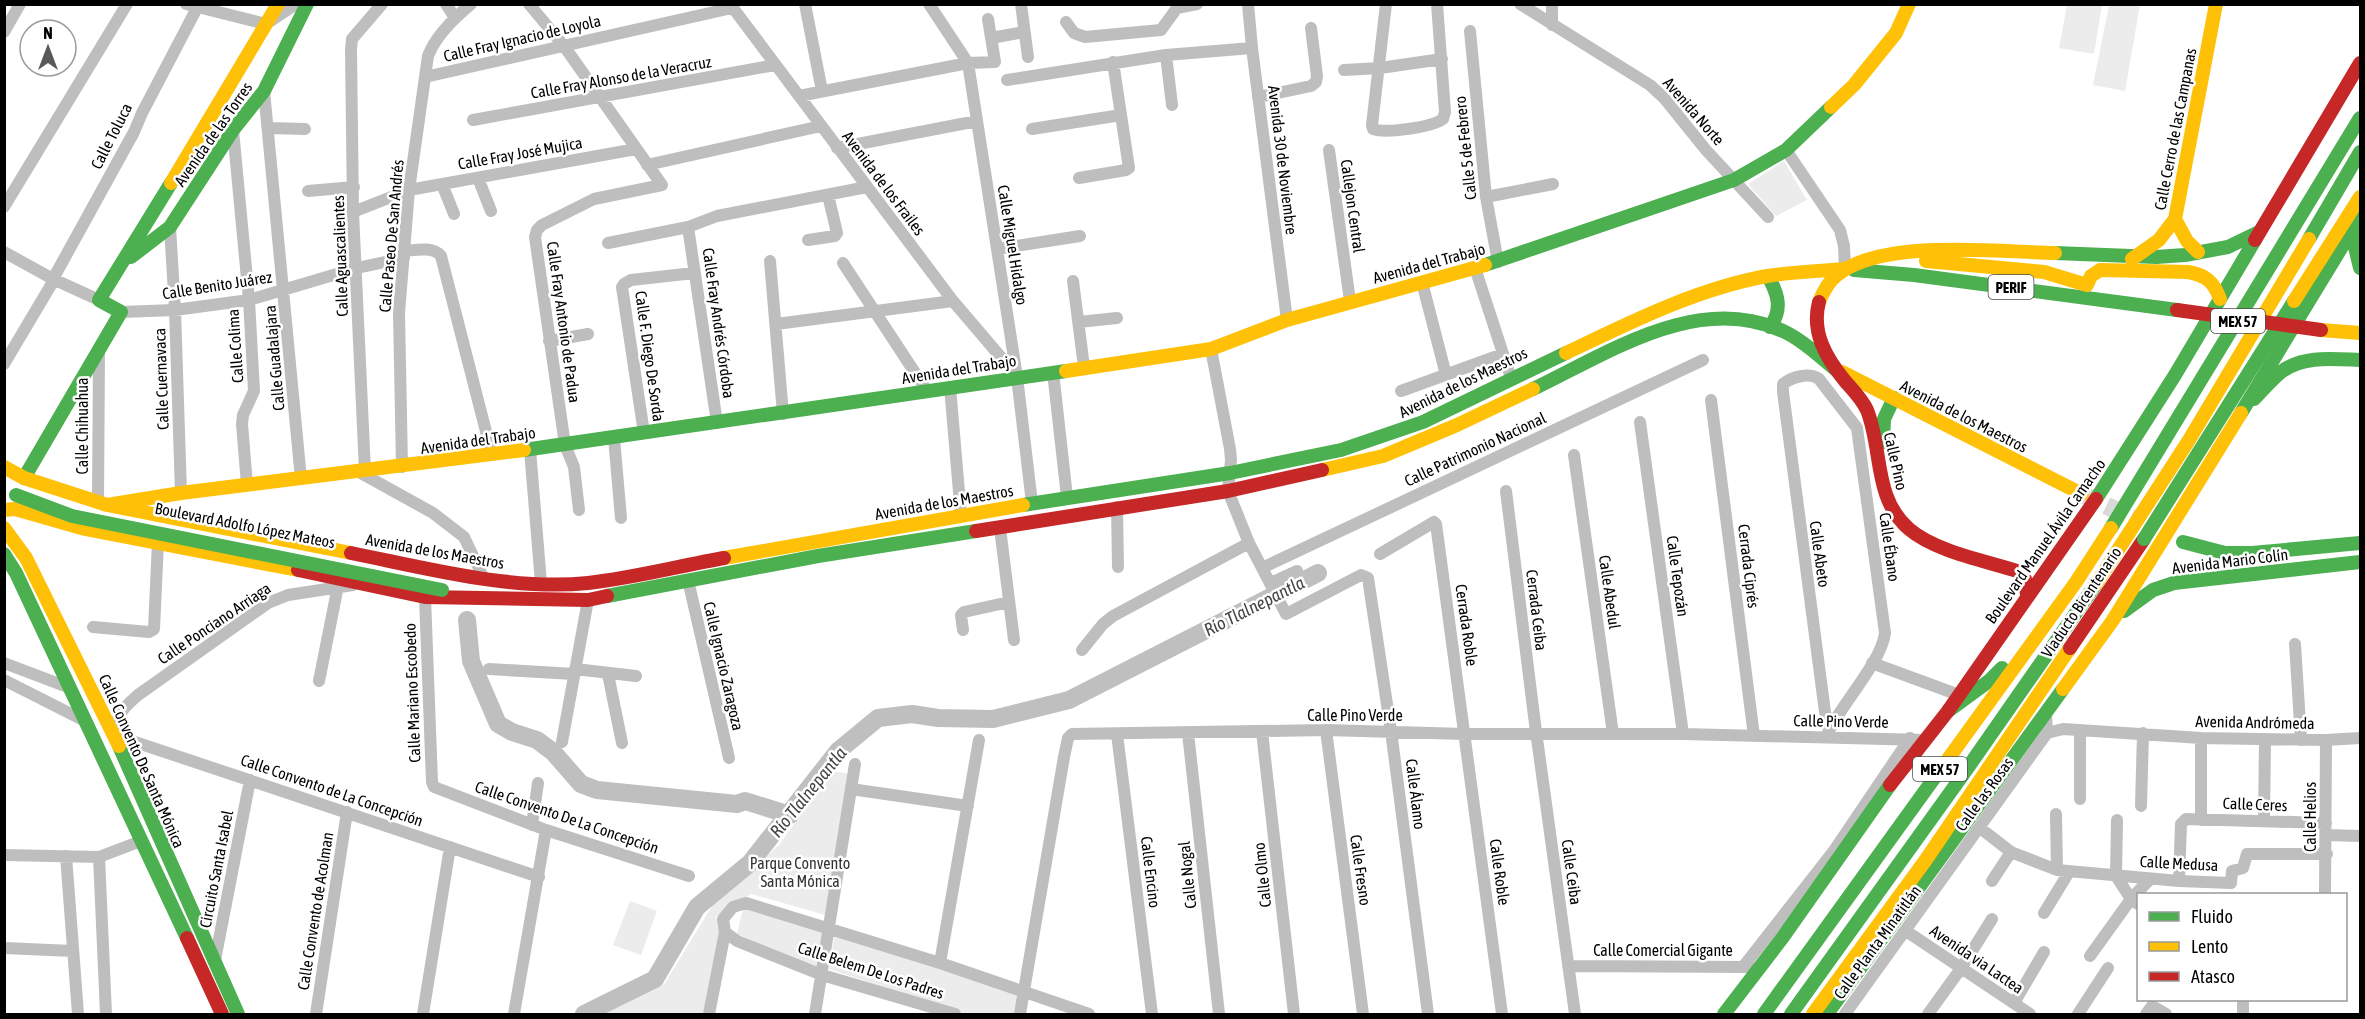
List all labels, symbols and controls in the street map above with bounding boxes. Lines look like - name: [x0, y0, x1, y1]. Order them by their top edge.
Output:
- street label: Calle Fray Ignacio de Loyola: [442, 11, 603, 66]
- north arrow: [18, 18, 78, 78]
- text: N: [43, 24, 53, 42]
- street label: Calle Cerro de las Campanas: [2150, 46, 2201, 212]
- street label: Calle Fray Alonso de la Veracruz: [529, 52, 713, 103]
- street label: Avenida Norte: [1660, 74, 1728, 148]
- street label: Avenida de las Torres: [170, 78, 256, 189]
- street label: Avenida 30 de Noviembre: [1265, 85, 1301, 235]
- street label: Calle 5 de Febrero: [1451, 95, 1479, 201]
- street label: Calle Toluca: [87, 100, 135, 172]
- street label: Avenida de los Frailes: [839, 128, 929, 239]
- street label: Calle Fray José Mujica: [456, 133, 584, 174]
- street label: Callejon Central: [1337, 158, 1369, 255]
- street label: Calle Paseo De San Andrés: [375, 159, 407, 313]
- street label: Calle Miguel Hidalgo: [994, 184, 1031, 306]
- street label: Calle Aguascalientes: [329, 195, 352, 317]
- street label: Avenida del Trabajo: [1371, 239, 1487, 288]
- street label: Calle Fray Antonio de Padua: [543, 240, 584, 404]
- street label: Calle Fray Andrés Córdoba: [699, 247, 738, 400]
- street label: Calle Benito Juárez: [161, 267, 273, 303]
- road number: PERIF: [1988, 275, 2034, 299]
- street label: Calle F. Diego De Sorda: [631, 290, 668, 423]
- street label: Calle Guadalajara: [260, 304, 289, 411]
- street label: Calle Colima: [223, 308, 247, 384]
- road number: MEX 57: [2211, 309, 2265, 333]
- street label: Calle Cuernavaca: [150, 328, 172, 430]
- street label: Avenida de los Maestros: [1396, 343, 1530, 421]
- street label: Avenida del Trabajo: [900, 351, 1018, 388]
- street label: Avenida de los Maestros: [1897, 376, 2031, 456]
- street label: Calle Chihuahua: [73, 378, 91, 474]
- street label: Calle Patrimonio Nacional: [1401, 408, 1549, 490]
- street label: Avenida del Trabajo: [420, 423, 537, 458]
- street label: Calle Pino: [1881, 430, 1911, 492]
- street label: Boulevard Manuel Ávila Camacho: [1981, 455, 2109, 627]
- street label: Avenida de los Maestros: [873, 481, 1015, 523]
- street label: Boulevard Adolfo López Mateos: [153, 499, 337, 552]
- street label: Calle Ébano: [1876, 511, 1904, 583]
- street label: Calle Abeto: [1806, 520, 1834, 588]
- street label: Cerrada Ciprés: [1734, 523, 1763, 609]
- street label: Avenida de los Maestros: [364, 530, 506, 572]
- street label: Calle Tepozán: [1662, 534, 1693, 618]
- street label: Viaducto Bicentenario: [2037, 543, 2125, 661]
- street label: Avenida Mario Colín: [2171, 545, 2289, 577]
- street label: Calle Abedul: [1596, 554, 1624, 631]
- street label: Cerrada Ceiba: [1523, 568, 1551, 652]
- water label: Río Tlalnepantla: [1200, 571, 1308, 640]
- street label: Calle Ponciano Arriaga: [154, 579, 274, 668]
- street label: Cerrada Roble: [1452, 583, 1482, 667]
- street label: Calle Ignacio Zaragoza: [699, 600, 748, 732]
- street label: Calle Mariano Escobedo: [401, 623, 423, 763]
- street label: Calle Convento De Santa Mónica: [96, 671, 188, 851]
- street label: Calle Pino Verde: [1307, 706, 1403, 724]
- street label: Calle Pino Verde: [1793, 711, 1889, 731]
- street label: Avenida Andrómeda: [2195, 712, 2315, 732]
- water label: Río Tlalnepantla: [765, 742, 851, 841]
- street label: Calle Convento de La Concepción: [238, 750, 425, 831]
- street label: Calle las Rosas: [1951, 754, 2017, 834]
- road number: MEX 57: [1913, 757, 1967, 781]
- street label: Calle Álamo: [1403, 758, 1429, 830]
- street label: Calle Convento De La Concepción: [473, 777, 661, 858]
- street label: Calle Helios: [2301, 782, 2319, 852]
- street label: Calle Ceres: [2222, 794, 2288, 814]
- street label: Circuito Santa Isabel: [196, 808, 236, 929]
- street label: Calle Convento de Acolman: [294, 831, 336, 991]
- street label: Calle Fresno: [1347, 833, 1375, 907]
- street label: Calle Encino: [1138, 835, 1164, 909]
- street label: Calle Roble: [1486, 838, 1514, 906]
- street label: Calle Ceiba: [1559, 838, 1585, 906]
- street label: Calle Nogal: [1174, 840, 1200, 910]
- street label: Calle Olmo: [1250, 842, 1274, 908]
- street label: Calle Medusa: [2139, 852, 2219, 874]
- park label: Parque Convento Santa Mónica: [750, 854, 850, 890]
- street label: Calle Planta Minatitlán: [1830, 882, 1924, 1002]
- legend: [2137, 893, 2347, 1001]
- text: Fluido: [2191, 906, 2233, 927]
- street label: Avenida via Lactea: [1927, 921, 2027, 997]
- text: Lento: [2191, 936, 2228, 957]
- street label: Calle Belem De Los Padres: [796, 938, 947, 1002]
- street label: Calle Comercial Gigante: [1593, 941, 1733, 960]
- text: Atasco: [2191, 966, 2235, 987]

